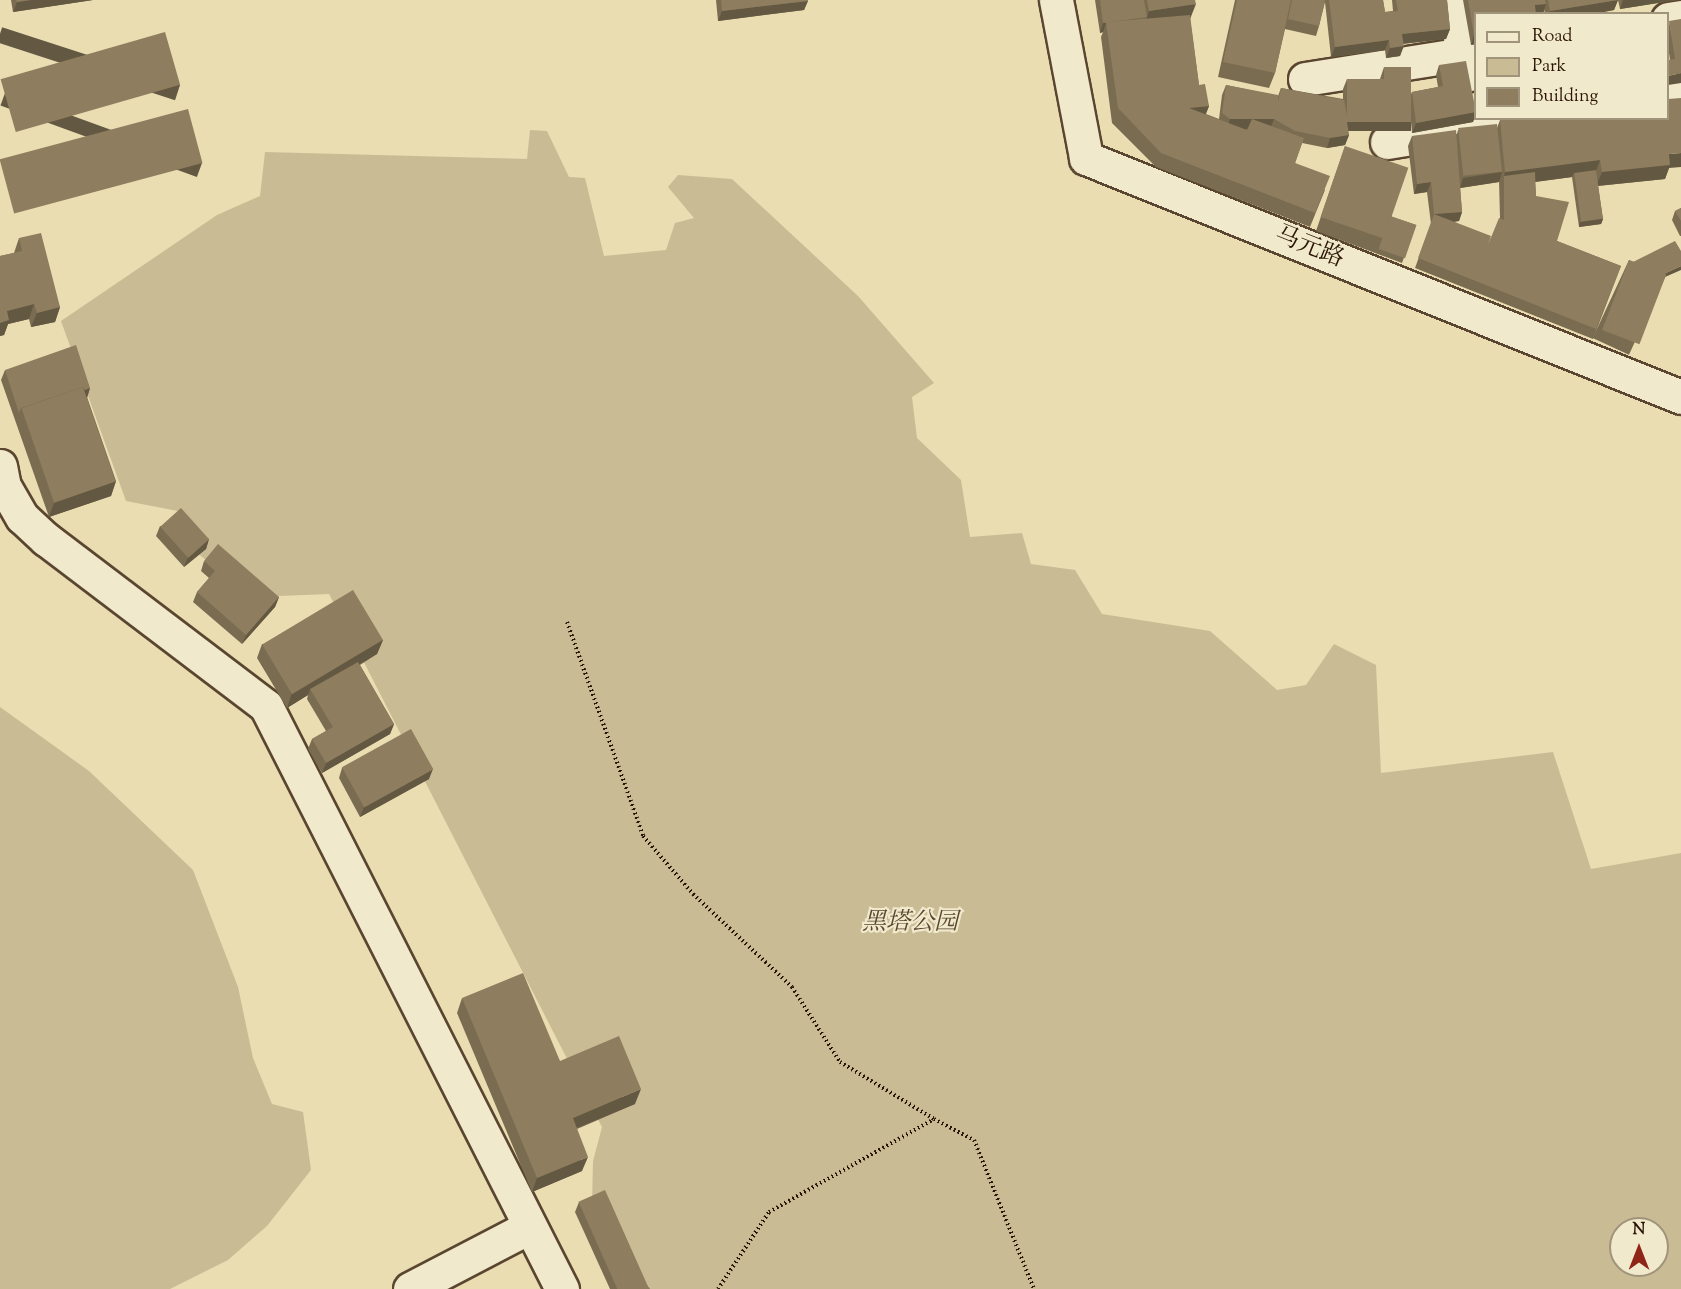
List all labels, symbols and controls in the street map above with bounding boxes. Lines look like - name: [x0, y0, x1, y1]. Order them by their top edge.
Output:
- legend: [1474, 12, 1669, 120]
- text: Road: [1532, 24, 1572, 50]
- text: Park: [1532, 54, 1566, 80]
- text: Building: [1532, 84, 1598, 110]
- street label: 马元路: [1270, 221, 1348, 275]
- park label: 黑塔公园: [862, 910, 958, 938]
- north arrow: [1609, 1217, 1669, 1277]
- text: N: [1633, 1219, 1645, 1242]

